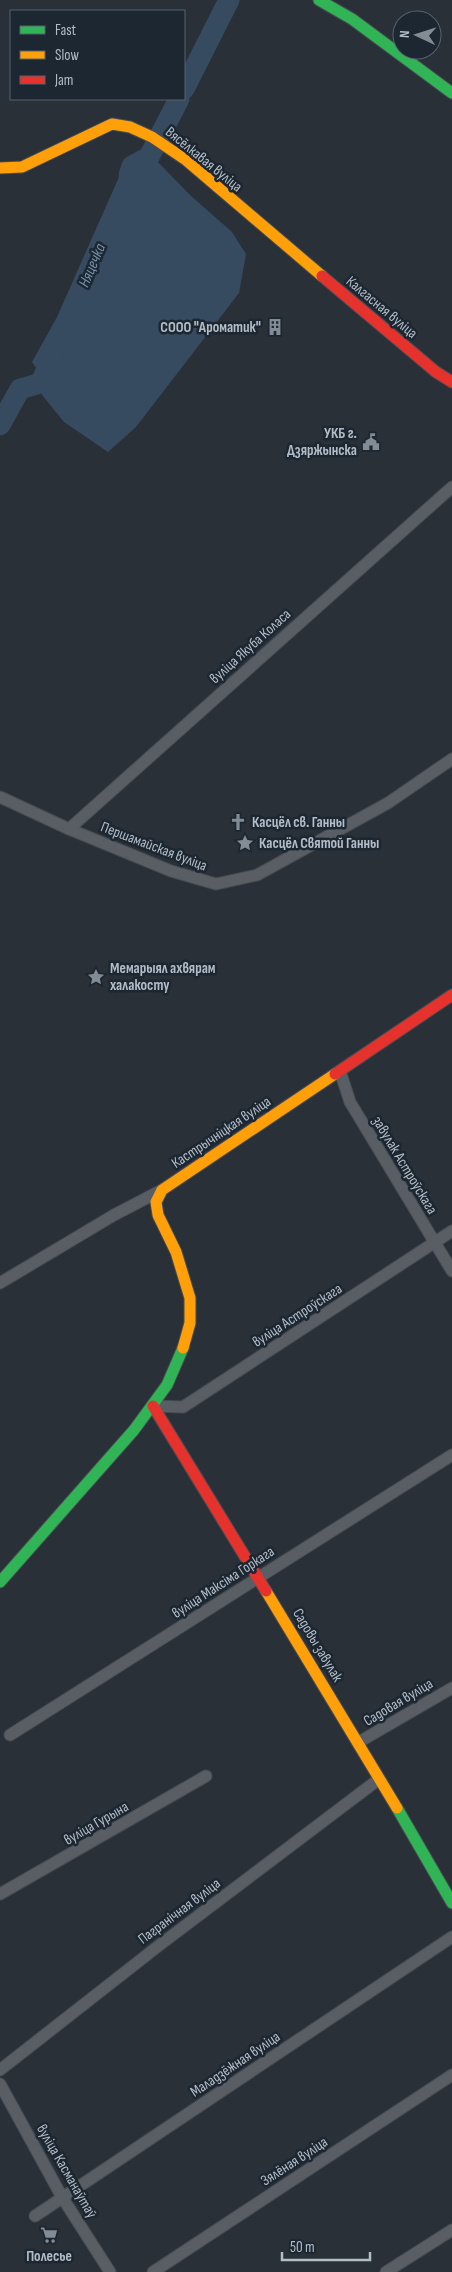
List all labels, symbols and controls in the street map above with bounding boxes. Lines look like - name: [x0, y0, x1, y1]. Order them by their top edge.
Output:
- legend: [10, 10, 185, 100]
- north arrow: [392, 10, 442, 60]
- text: Fast: [55, 21, 77, 40]
- text: N: [396, 30, 413, 38]
- text: Slow: [55, 46, 79, 65]
- text: Jam: [54, 71, 73, 90]
- street label: Вясёлкавая вуліца: [161, 123, 246, 196]
- water label: Няцечка: [75, 240, 110, 290]
- street label: Калгасная вуліца: [342, 272, 421, 343]
- building icon: СООО "Ароматик": [265, 317, 285, 337]
- place label: СООО "Ароматик": [160, 318, 261, 337]
- place label: УКБ г. Дзяржынска: [287, 424, 357, 460]
- public building icon: УКБ г. Дзяржынска: [361, 432, 381, 452]
- street label: вуліца Якуба Коласа: [206, 605, 295, 688]
- church icon: Касцёл св. Ганны: [228, 812, 248, 832]
- place label: Касцёл св. Ганны: [252, 813, 345, 832]
- street label: Першамайская вуліца: [98, 817, 210, 876]
- place icon: Касцёл Святой Ганны: [235, 833, 255, 853]
- place label: Касцёл Святой Ганны: [259, 834, 379, 853]
- place label: Мемарыял ахвярам халакосту: [110, 959, 216, 995]
- place icon: Мемарыял ахвярам халакосту: [86, 967, 106, 987]
- street label: Кастрычніцкая вуліца: [168, 1092, 275, 1173]
- street label: завулак Астроўскага: [368, 1113, 441, 1218]
- street label: вуліца Астроўскага: [249, 1279, 346, 1352]
- street label: вуліца Максіма Горкага: [168, 1542, 278, 1623]
- street label: Садовы завулак: [288, 1605, 347, 1686]
- street label: Садовая вуліца: [360, 1674, 437, 1731]
- street label: вуліца Гурына: [60, 1797, 132, 1850]
- street label: Пагранічная вуліца: [134, 1874, 224, 1949]
- street label: Маладзёжная вуліца: [187, 2027, 284, 2101]
- street label: вуліца Касманаўтаў: [32, 2121, 101, 2222]
- street label: Зялёная вуліца: [257, 2133, 332, 2190]
- supermarket icon: Полесье: [39, 2225, 59, 2245]
- scale bar: [282, 2230, 370, 2262]
- text: 50 m: [290, 2238, 315, 2257]
- place label: Полесье: [26, 2247, 72, 2266]

